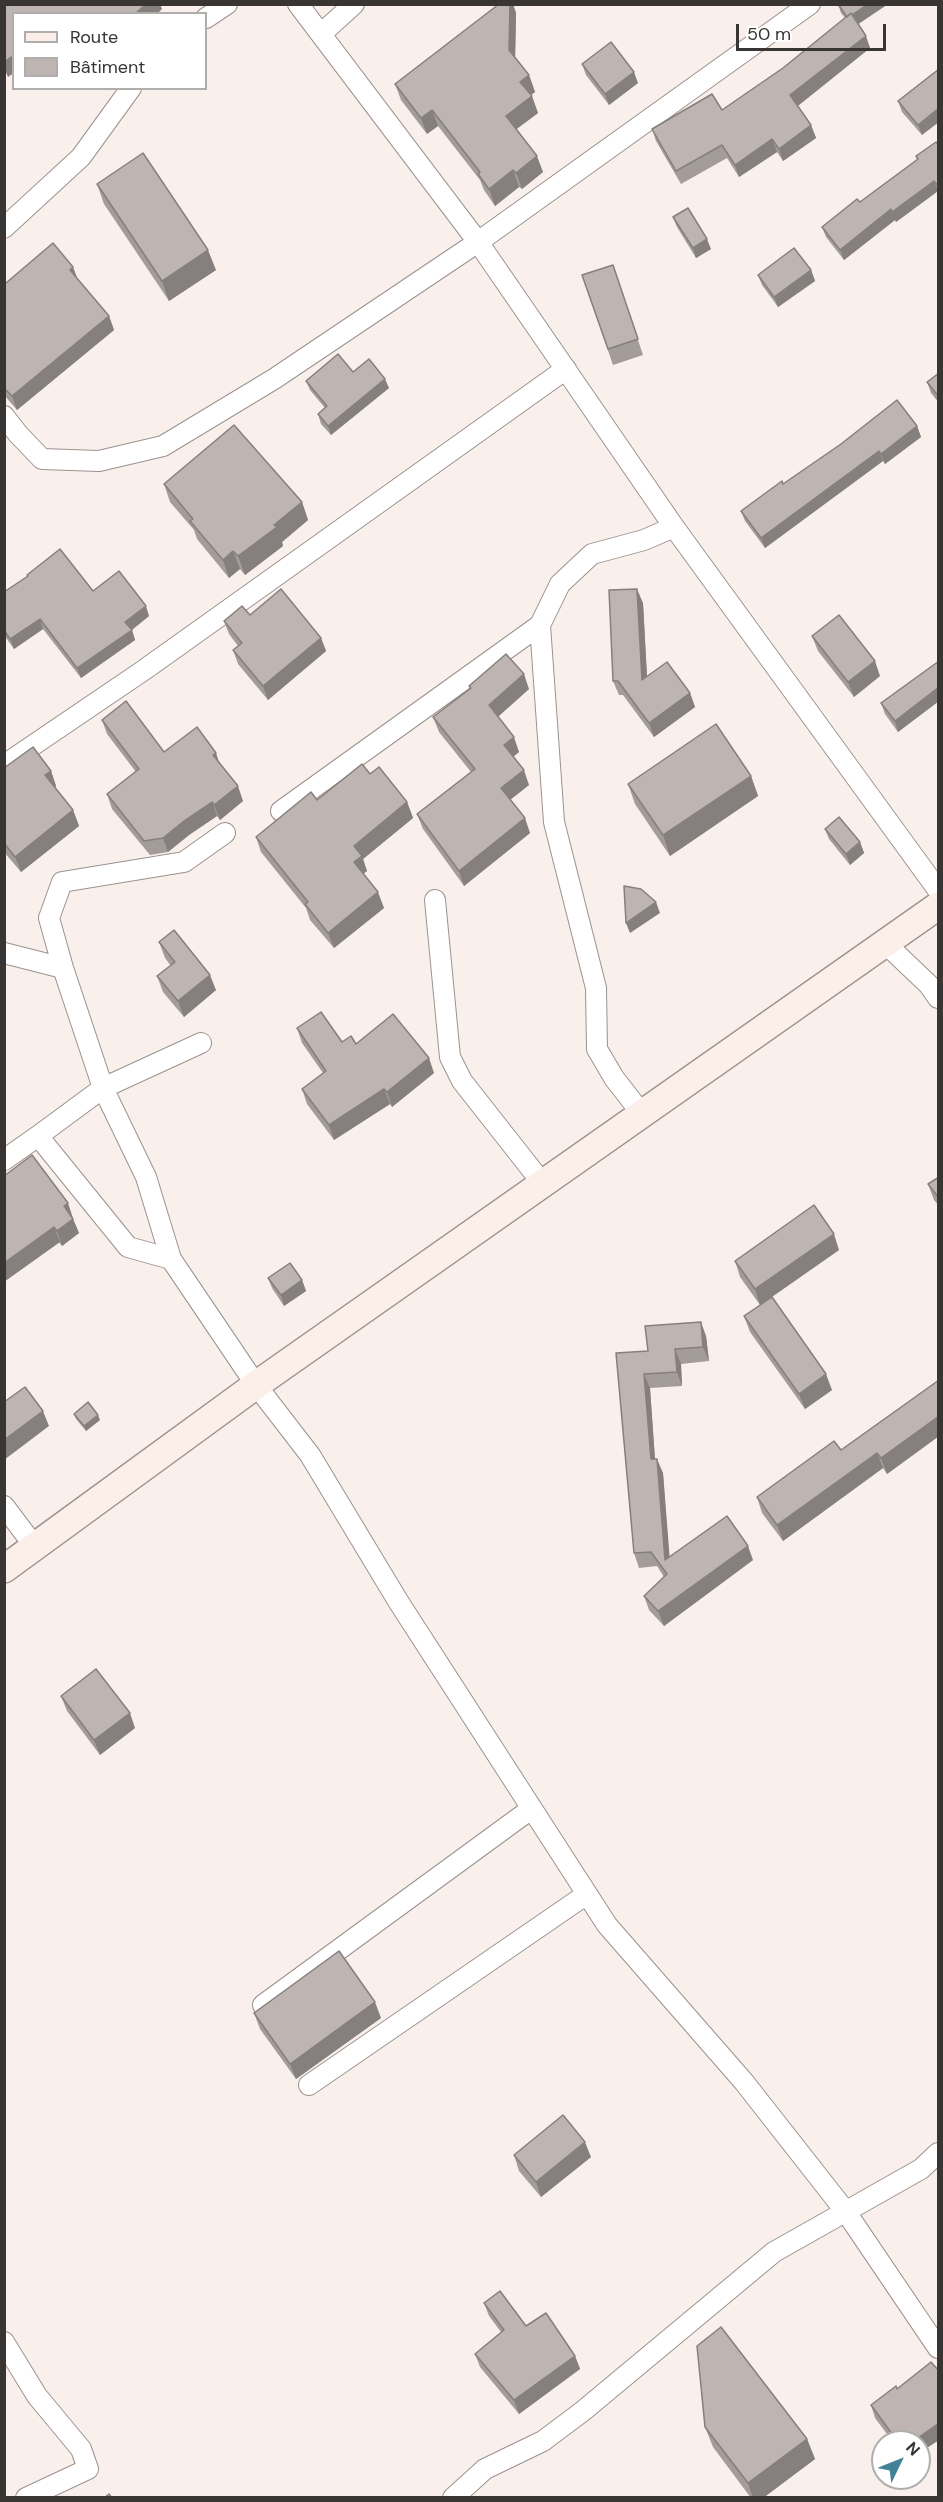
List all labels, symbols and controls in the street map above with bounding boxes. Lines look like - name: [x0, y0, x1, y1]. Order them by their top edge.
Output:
- legend: [12, 12, 207, 90]
- scale bar: [739, 12, 889, 50]
- text: 50 m: [747, 22, 791, 46]
- text: Route: [70, 25, 118, 49]
- text: Bâtiment: [70, 55, 145, 79]
- north arrow: [871, 2430, 931, 2490]
- text: N: [901, 2437, 925, 2460]

